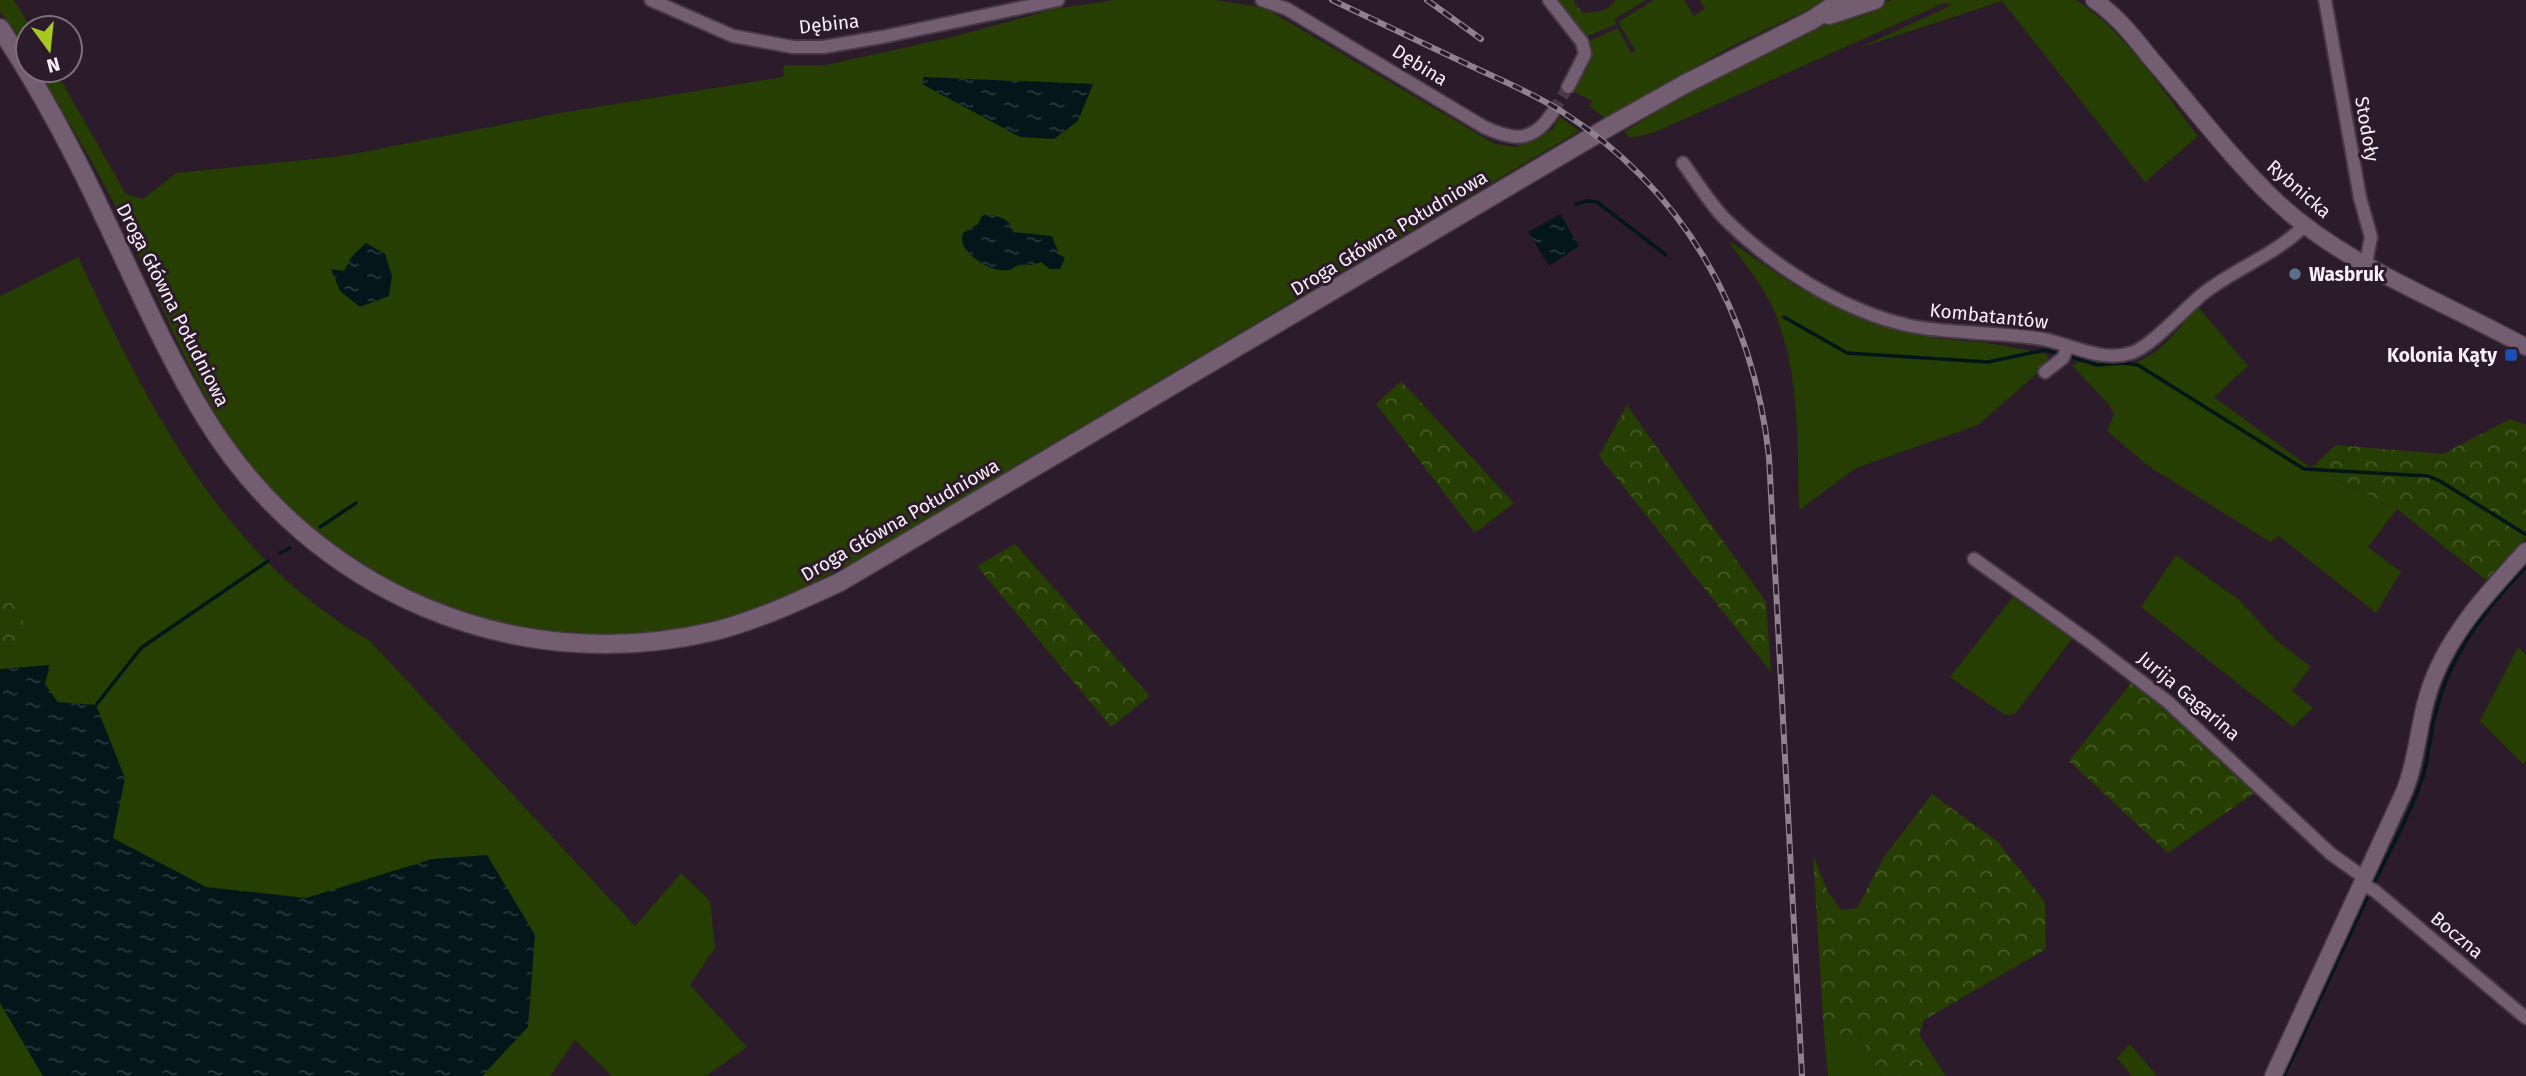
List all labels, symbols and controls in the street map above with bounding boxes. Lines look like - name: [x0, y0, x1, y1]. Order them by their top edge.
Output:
- street label: Dębina: [798, 9, 860, 39]
- north arrow: [14, 14, 84, 84]
- street label: Dębina: [1388, 39, 1452, 91]
- text: N: [44, 52, 62, 78]
- street label: Stodoły: [2350, 95, 2384, 164]
- street label: Rybnicka: [2262, 155, 2336, 223]
- street label: Droga Główna Południowa: [1287, 165, 1491, 301]
- street label: Droga Główna Południowa: [112, 199, 234, 411]
- place label: Wasbruk: [2309, 263, 2385, 286]
- marker: Wasbruk: [2287, 266, 2303, 282]
- street label: Kombatantów: [1929, 298, 2050, 334]
- place label: Kolonia Kąty: [2387, 344, 2497, 367]
- marker: Kolonia Kąty: [2503, 347, 2519, 363]
- street label: Droga Główna Południowa: [797, 454, 1003, 586]
- street label: Jurija Gagarina: [2133, 647, 2245, 745]
- street label: Boczna: [2426, 906, 2488, 964]

